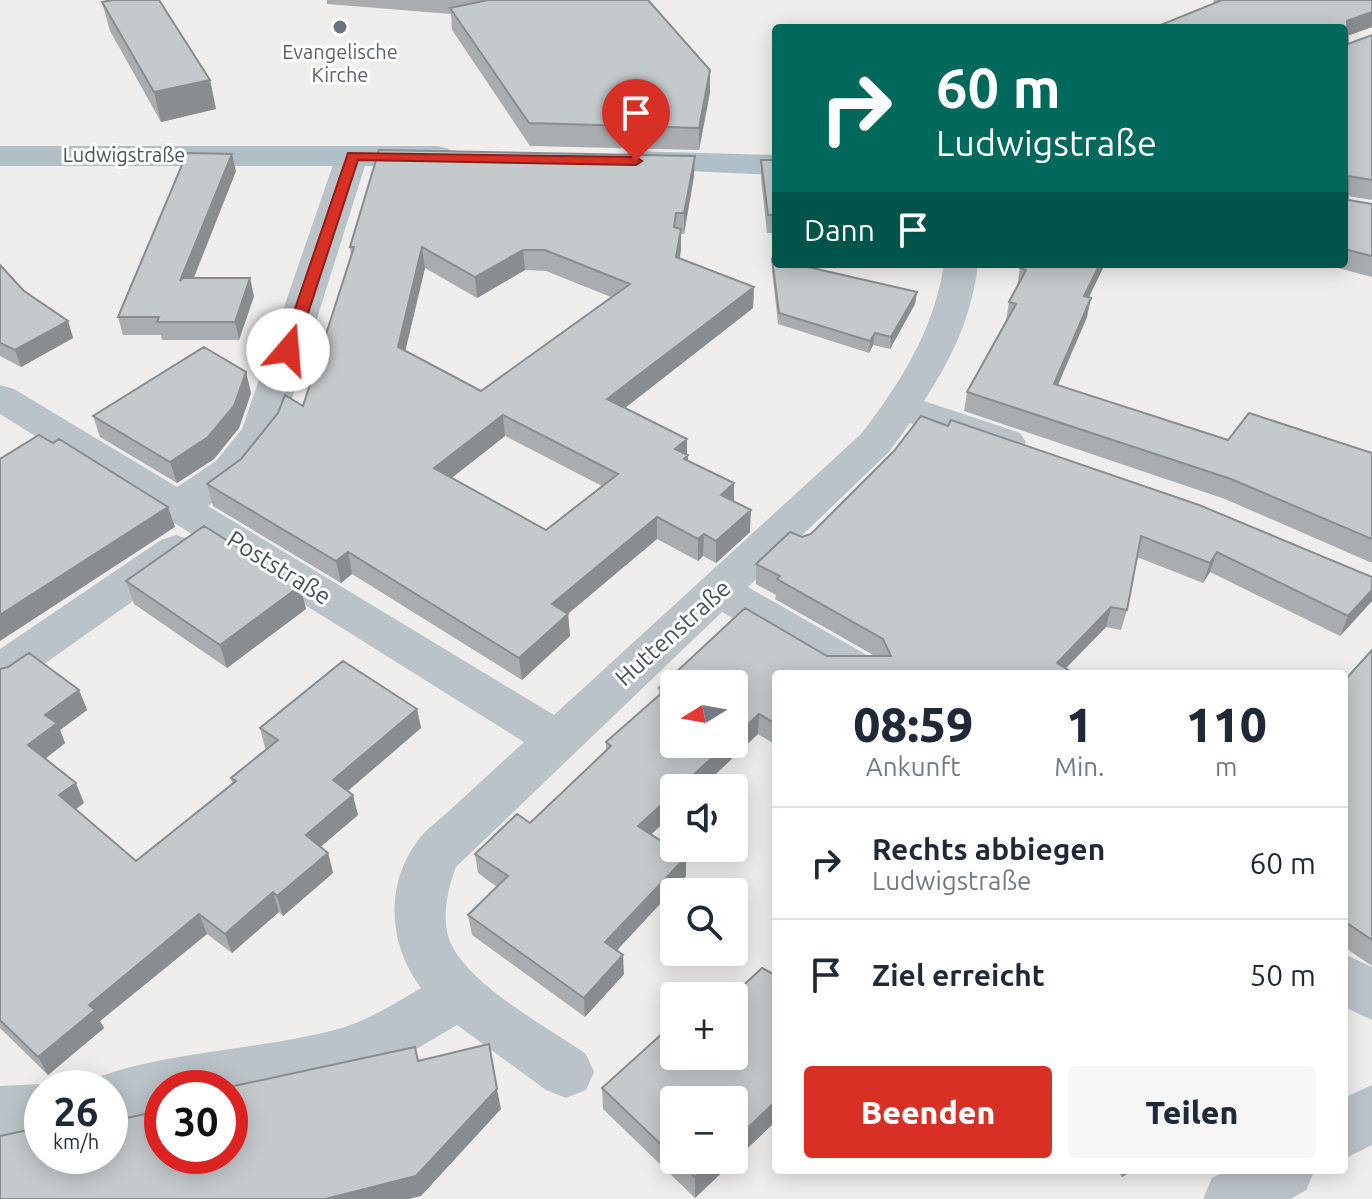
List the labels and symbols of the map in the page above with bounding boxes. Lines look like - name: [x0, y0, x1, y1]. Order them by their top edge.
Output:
- marker: Evangelische Kirche: [331, 18, 349, 36]
- place label: Evangelische Kirche: [282, 40, 398, 86]
- pin: [602, 79, 670, 161]
- street label: Ludwigstraße: [63, 143, 185, 166]
- position arrow: [246, 308, 330, 392]
- street label: Poststraße: [223, 525, 336, 610]
- street label: Huttenstraße: [610, 574, 736, 691]
- north arrow: [660, 670, 748, 758]
- speed limit sign: 30: [144, 1070, 248, 1174]

